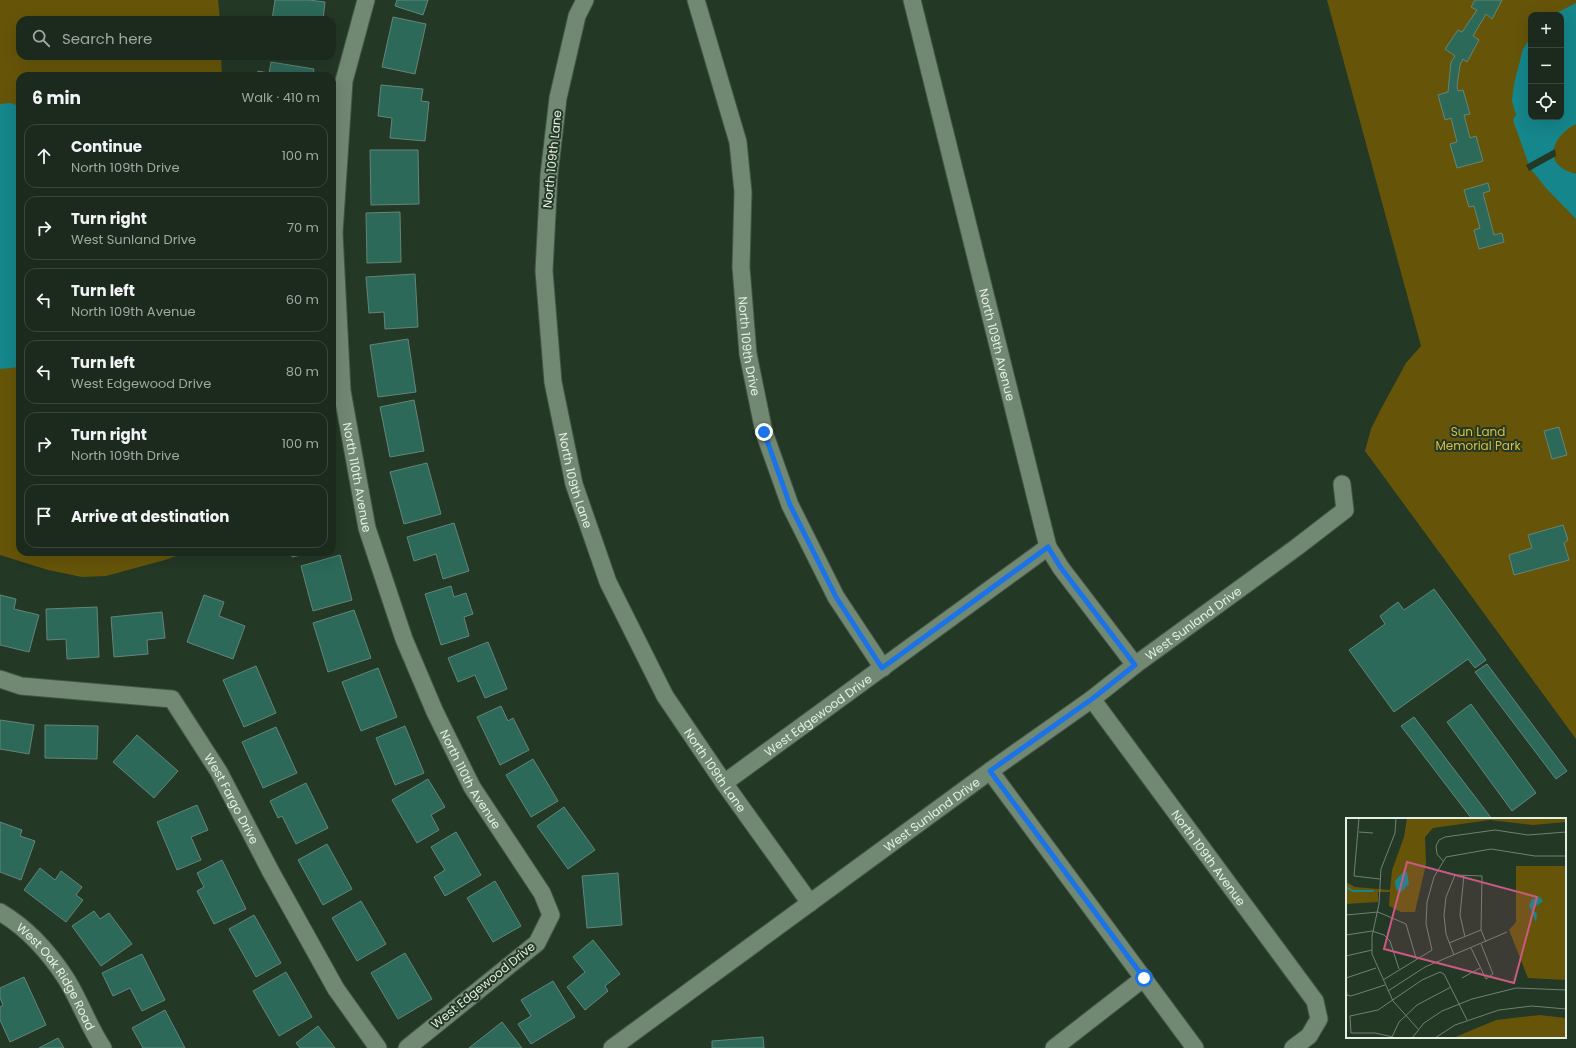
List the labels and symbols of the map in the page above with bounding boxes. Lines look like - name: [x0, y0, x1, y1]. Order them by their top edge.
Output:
- street label: North 109th Lane: [538, 109, 566, 209]
- street label: North 109th Avenue: [976, 287, 1020, 402]
- street label: North 109th Drive: [735, 296, 765, 397]
- street label: North 110th Avenue: [339, 421, 376, 535]
- route end: [755, 423, 773, 441]
- park label: Sun Land Memorial Park: [1435, 423, 1521, 454]
- street label: North 109th Lane: [555, 431, 597, 530]
- street label: West Sunland Drive: [1141, 582, 1245, 664]
- street label: West Edgewood Drive: [760, 670, 875, 760]
- street label: North 109th Lane: [681, 725, 751, 815]
- street label: North 110th Avenue: [436, 726, 506, 832]
- street label: West Fargo Drive: [201, 750, 263, 847]
- street label: West Sunland Drive: [880, 773, 983, 855]
- street label: North 109th Avenue: [1168, 806, 1250, 909]
- inset map: [1346, 818, 1566, 1038]
- street label: West Oak Ridge Road: [13, 918, 99, 1033]
- street label: West Edgewood Drive: [427, 938, 539, 1032]
- route start: [1135, 969, 1153, 987]

